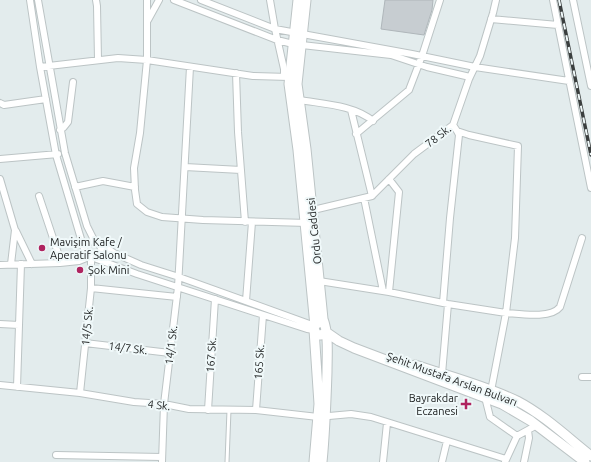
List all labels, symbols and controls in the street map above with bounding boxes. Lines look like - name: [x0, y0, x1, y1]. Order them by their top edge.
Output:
- street label: 78 Sk.: [423, 122, 453, 150]
- street label: Ordu Caddesi: [305, 197, 323, 265]
- place label: Mavişim Kafe / Aperatif Salonu: [50, 236, 126, 261]
- marker: Mavişim Kafe / Aperatif Salonu: [37, 243, 47, 253]
- place label: Şok Mini: [88, 264, 129, 276]
- marker: Şok Mini: [75, 265, 85, 275]
- street label: 14/5 Sk.: [79, 306, 95, 346]
- street label: 14/1 Sk.: [163, 325, 179, 365]
- street label: 167 Sk.: [204, 337, 218, 373]
- street label: 14/7 Sk.: [108, 340, 148, 356]
- street label: 165 Sk.: [252, 344, 266, 380]
- street label: Şehit Mustafa Arslan Bulvarı: [385, 350, 519, 408]
- place label: Bayrakdar Eczanesi: [409, 392, 459, 417]
- street label: 4 Sk.: [147, 398, 171, 412]
- marker: Bayrakdar Eczanesi: [461, 399, 471, 409]

